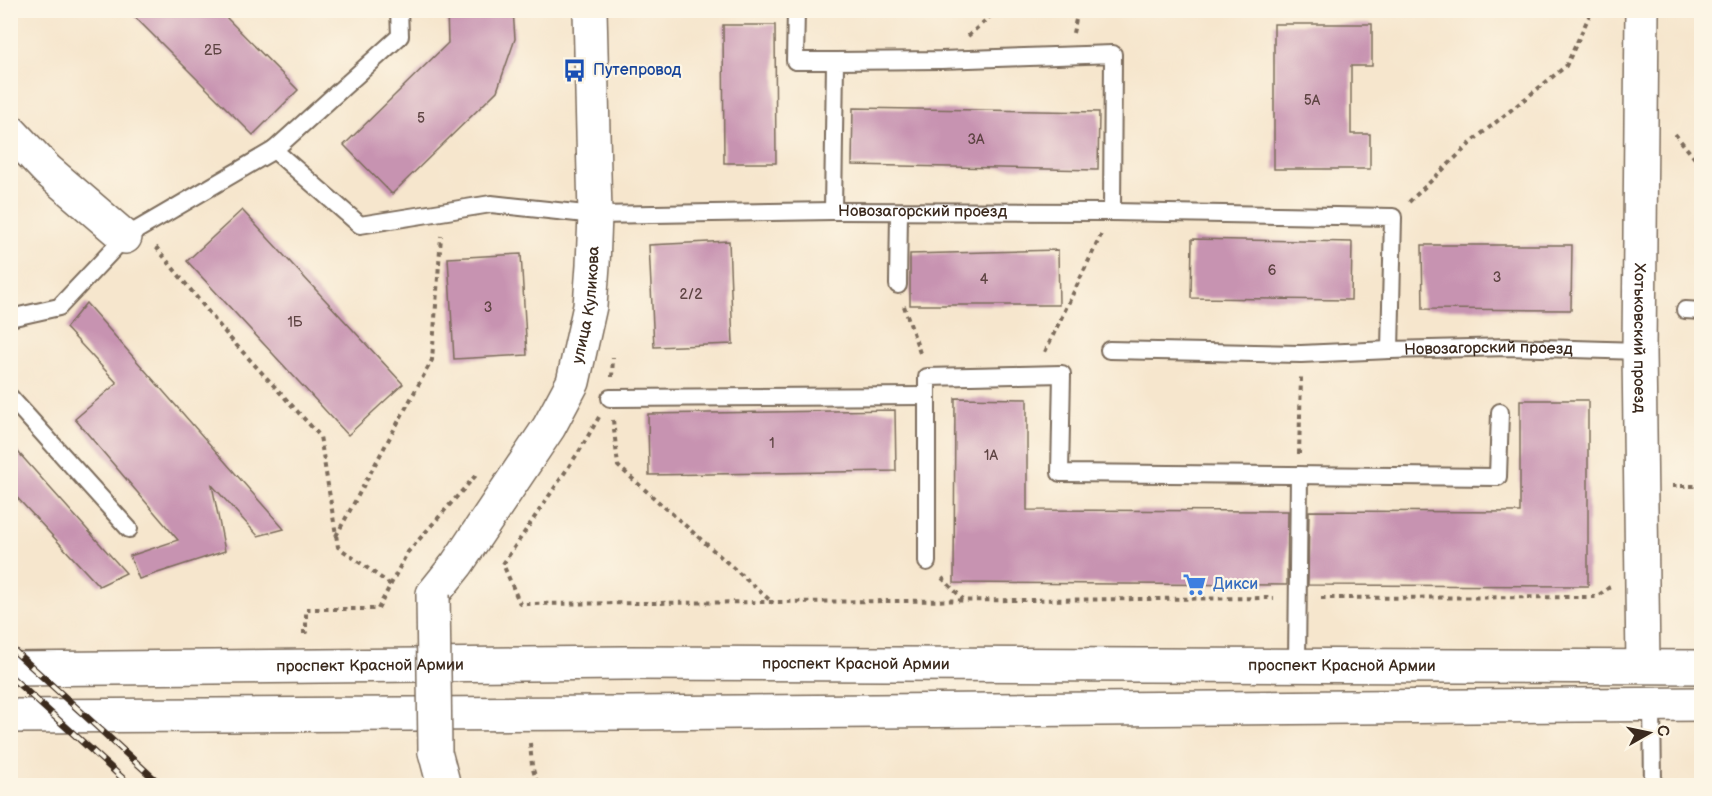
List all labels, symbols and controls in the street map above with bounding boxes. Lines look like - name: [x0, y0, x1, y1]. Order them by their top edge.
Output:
- house number: 2Б: [204, 42, 222, 59]
- bus stop icon: Путепровод: [562, 57, 588, 83]
- place label: Путепровод: [593, 61, 682, 80]
- house number: 5А: [1304, 92, 1321, 109]
- house number: 5: [417, 110, 425, 127]
- house number: 3А: [967, 131, 985, 148]
- street label: Новозагорский проезд: [838, 202, 1007, 221]
- street label: улица Куликова: [568, 245, 603, 365]
- house number: 6: [1268, 262, 1277, 279]
- street label: Хотьковский проезд: [1629, 263, 1649, 413]
- house number: 3: [1493, 269, 1501, 286]
- house number: 4: [980, 271, 989, 288]
- house number: 2/2: [680, 286, 703, 303]
- house number: 3: [484, 299, 492, 316]
- house number: 1Б: [287, 314, 303, 331]
- street label: Новозагорский проезд: [1404, 337, 1574, 359]
- house number: 1: [769, 435, 775, 452]
- house number: 1А: [984, 447, 998, 464]
- supermarket icon: Дикси: [1182, 571, 1208, 597]
- place label: Дикси: [1213, 575, 1258, 594]
- street label: проспект Красной Армии: [762, 654, 950, 674]
- street label: проспект Красной Армии: [276, 655, 464, 676]
- street label: проспект Красной Армии: [1248, 656, 1436, 676]
- north arrow: [1619, 703, 1679, 763]
- text: С: [1652, 724, 1673, 738]

